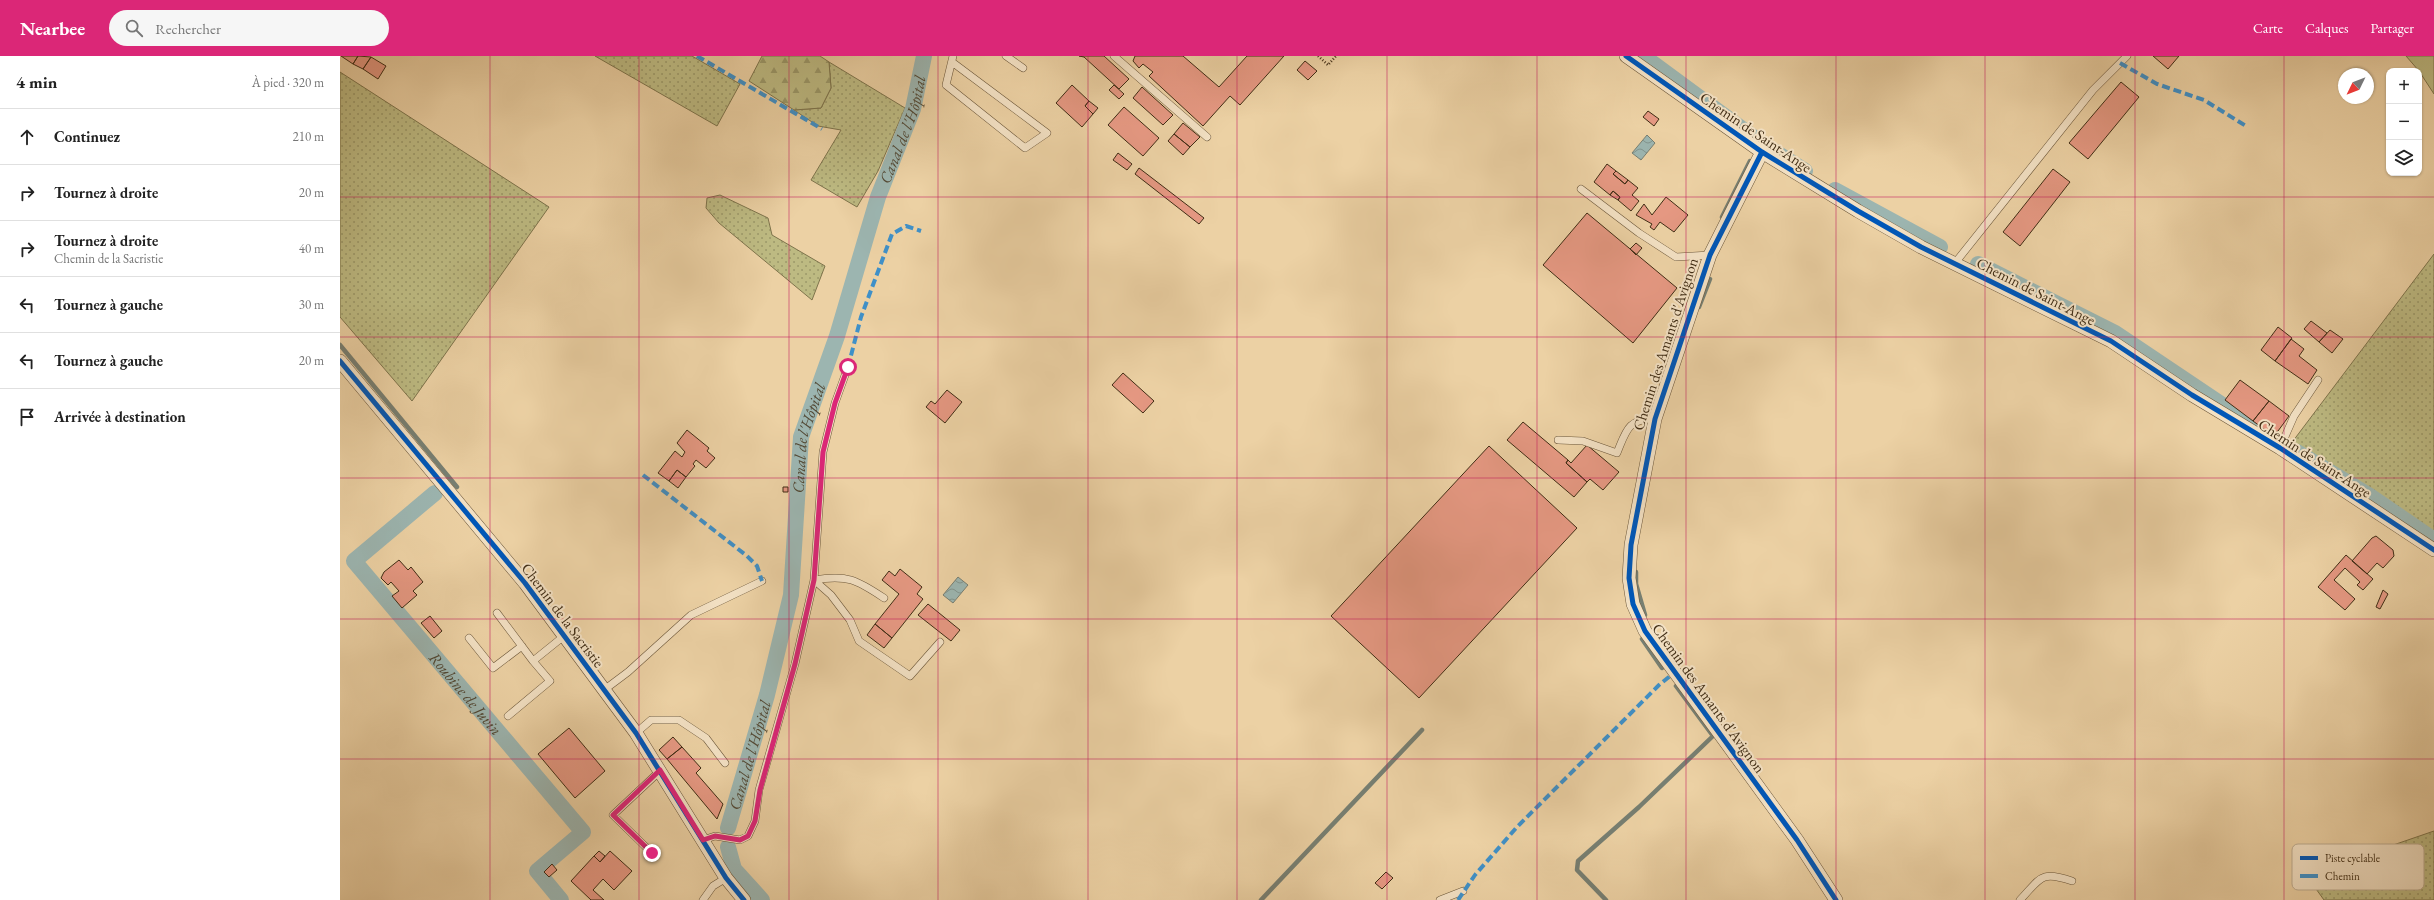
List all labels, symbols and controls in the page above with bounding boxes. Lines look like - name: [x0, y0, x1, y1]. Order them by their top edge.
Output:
- search box: [109, 10, 389, 46]
- text: Nearbee: [20, 16, 85, 41]
- icon: search: [123, 17, 145, 39]
- text: Rechercher: [155, 19, 221, 38]
- text: Carte: [2253, 19, 2283, 37]
- text: Calques: [2305, 19, 2349, 37]
- text: Partager: [2371, 19, 2414, 37]
- north arrow: [2338, 68, 2374, 104]
- map controls: [2386, 68, 2422, 176]
- button: +: [2386, 68, 2422, 104]
- text: 4 min: [16, 71, 57, 93]
- water label: Canal de l'Hôpital: [874, 73, 930, 186]
- text: À pied · 320 m: [252, 74, 324, 91]
- street label: Chemin de Saint-Ange: [1696, 88, 1816, 177]
- button: −: [2386, 104, 2422, 140]
- icon: ahead: [16, 126, 38, 148]
- text: Continuez: [54, 127, 120, 146]
- text: 210 m: [293, 128, 324, 145]
- button: layers: [2386, 140, 2422, 176]
- icon: right: [16, 182, 38, 204]
- text: Tournez à droite: [54, 183, 158, 202]
- text: 20 m: [299, 184, 324, 201]
- text: Tournez à droite: [54, 231, 158, 250]
- icon: right: [16, 238, 38, 260]
- text: 40 m: [299, 240, 324, 257]
- text: Chemin de la Sacristie: [54, 250, 163, 267]
- street label: Chemin de Saint-Ange: [1973, 253, 2099, 329]
- street label: Chemin des Amants d'Avignon: [1628, 255, 1702, 433]
- icon: left: [16, 294, 38, 316]
- text: Tournez à gauche: [54, 295, 163, 314]
- text: 30 m: [299, 296, 324, 313]
- icon: left: [16, 350, 38, 372]
- text: Tournez à gauche: [54, 351, 163, 370]
- text: 20 m: [299, 352, 324, 369]
- route start: [839, 358, 857, 376]
- water label: Canal de l'Hôpital: [787, 380, 830, 494]
- icon: arrive: [16, 406, 38, 428]
- text: Arrivée à destination: [54, 407, 186, 426]
- street label: Chemin de Saint-Ange: [2255, 414, 2375, 502]
- street label: Chemin de la Sacristie: [517, 559, 609, 671]
- street label: Chemin des Amants d'Avignon: [1648, 620, 1770, 777]
- water label: Roubine de Juvin: [425, 647, 507, 739]
- water label: Canal de l'Hôpital: [723, 698, 775, 812]
- route end: [643, 844, 661, 862]
- legend: [2292, 844, 2424, 890]
- text: Piste cyclable: [2325, 851, 2381, 865]
- text: Chemin: [2325, 869, 2360, 883]

